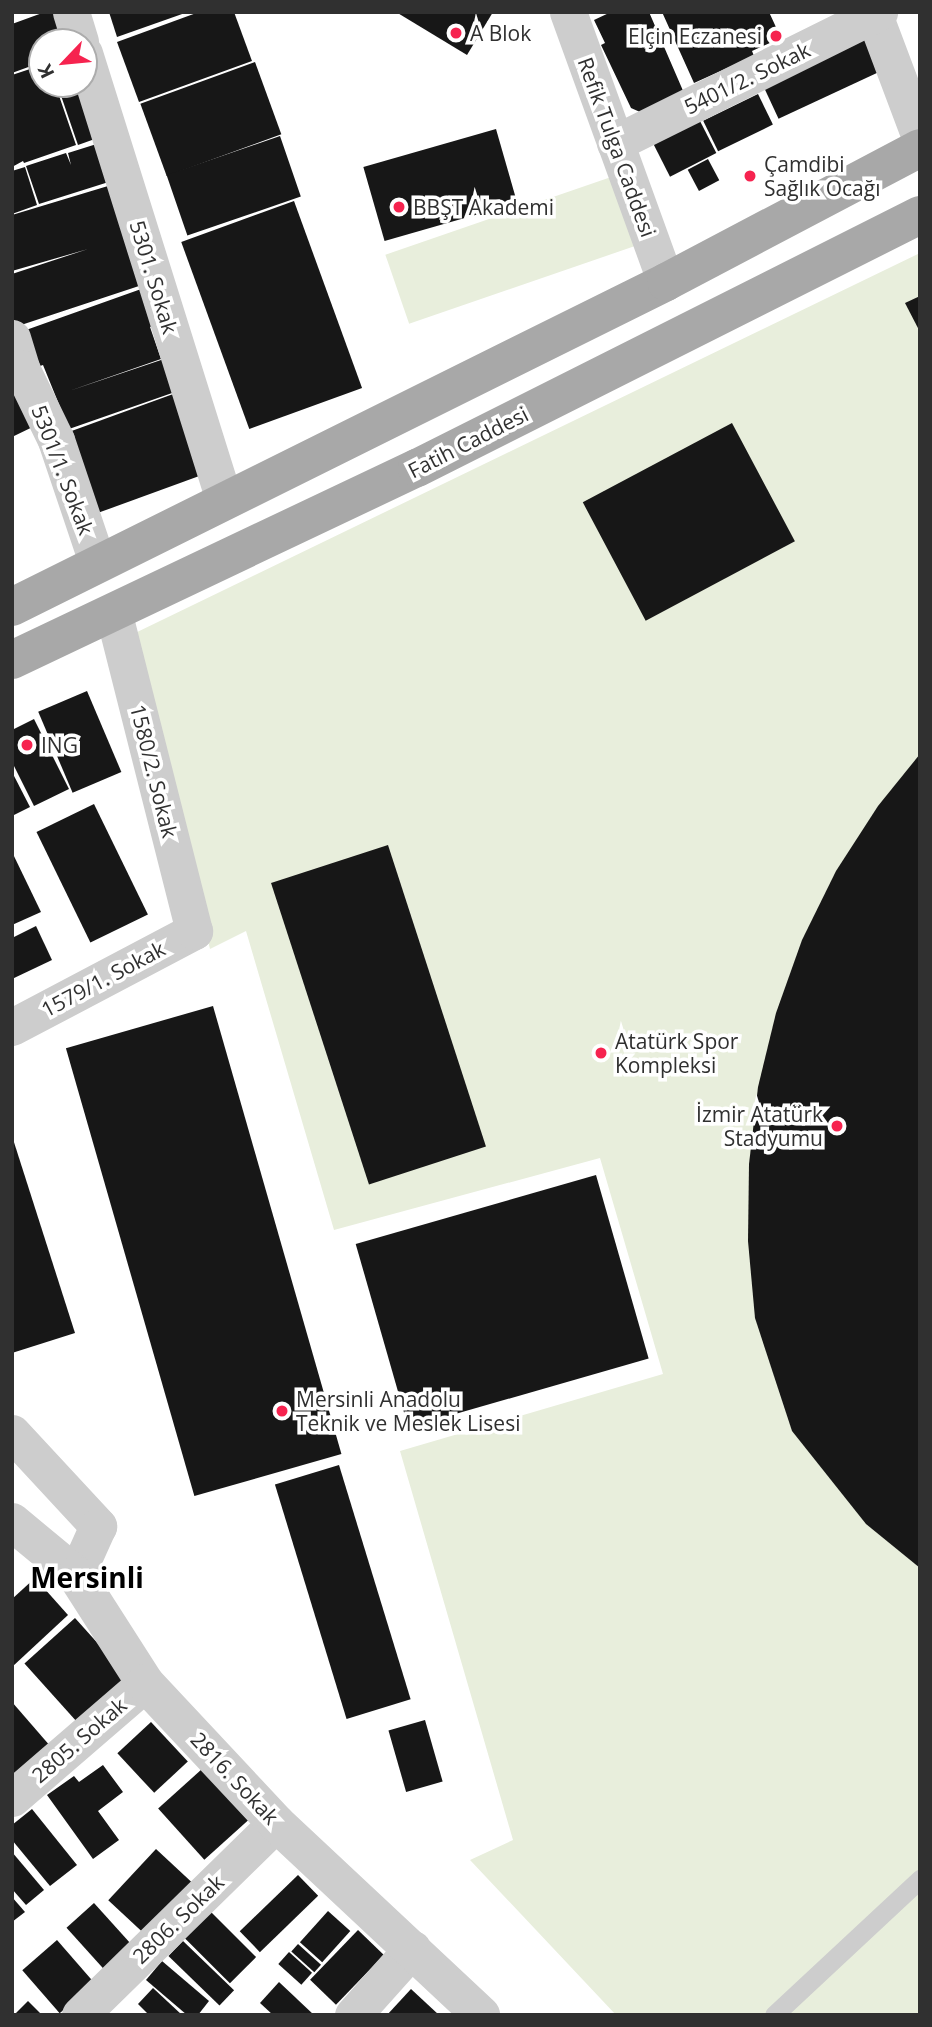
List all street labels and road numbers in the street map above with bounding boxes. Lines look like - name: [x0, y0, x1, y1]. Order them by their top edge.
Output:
- street label: 5401/2. Sokak: [680, 37, 814, 119]
- street label: Refik Tulga Caddesi: [573, 54, 661, 240]
- street label: 5301. Sokak: [125, 217, 183, 337]
- street label: Fatih Caddesi: [404, 401, 532, 483]
- street label: 5301/1. Sokak: [27, 402, 99, 538]
- street label: 1580/2. Sokak: [125, 702, 183, 840]
- street label: 1579/1. Sokak: [37, 936, 169, 1022]
- street label: 2805. Sokak: [27, 1692, 131, 1788]
- street label: 2816. Sokak: [186, 1727, 284, 1829]
- street label: 2806. Sokak: [127, 1869, 229, 1969]

